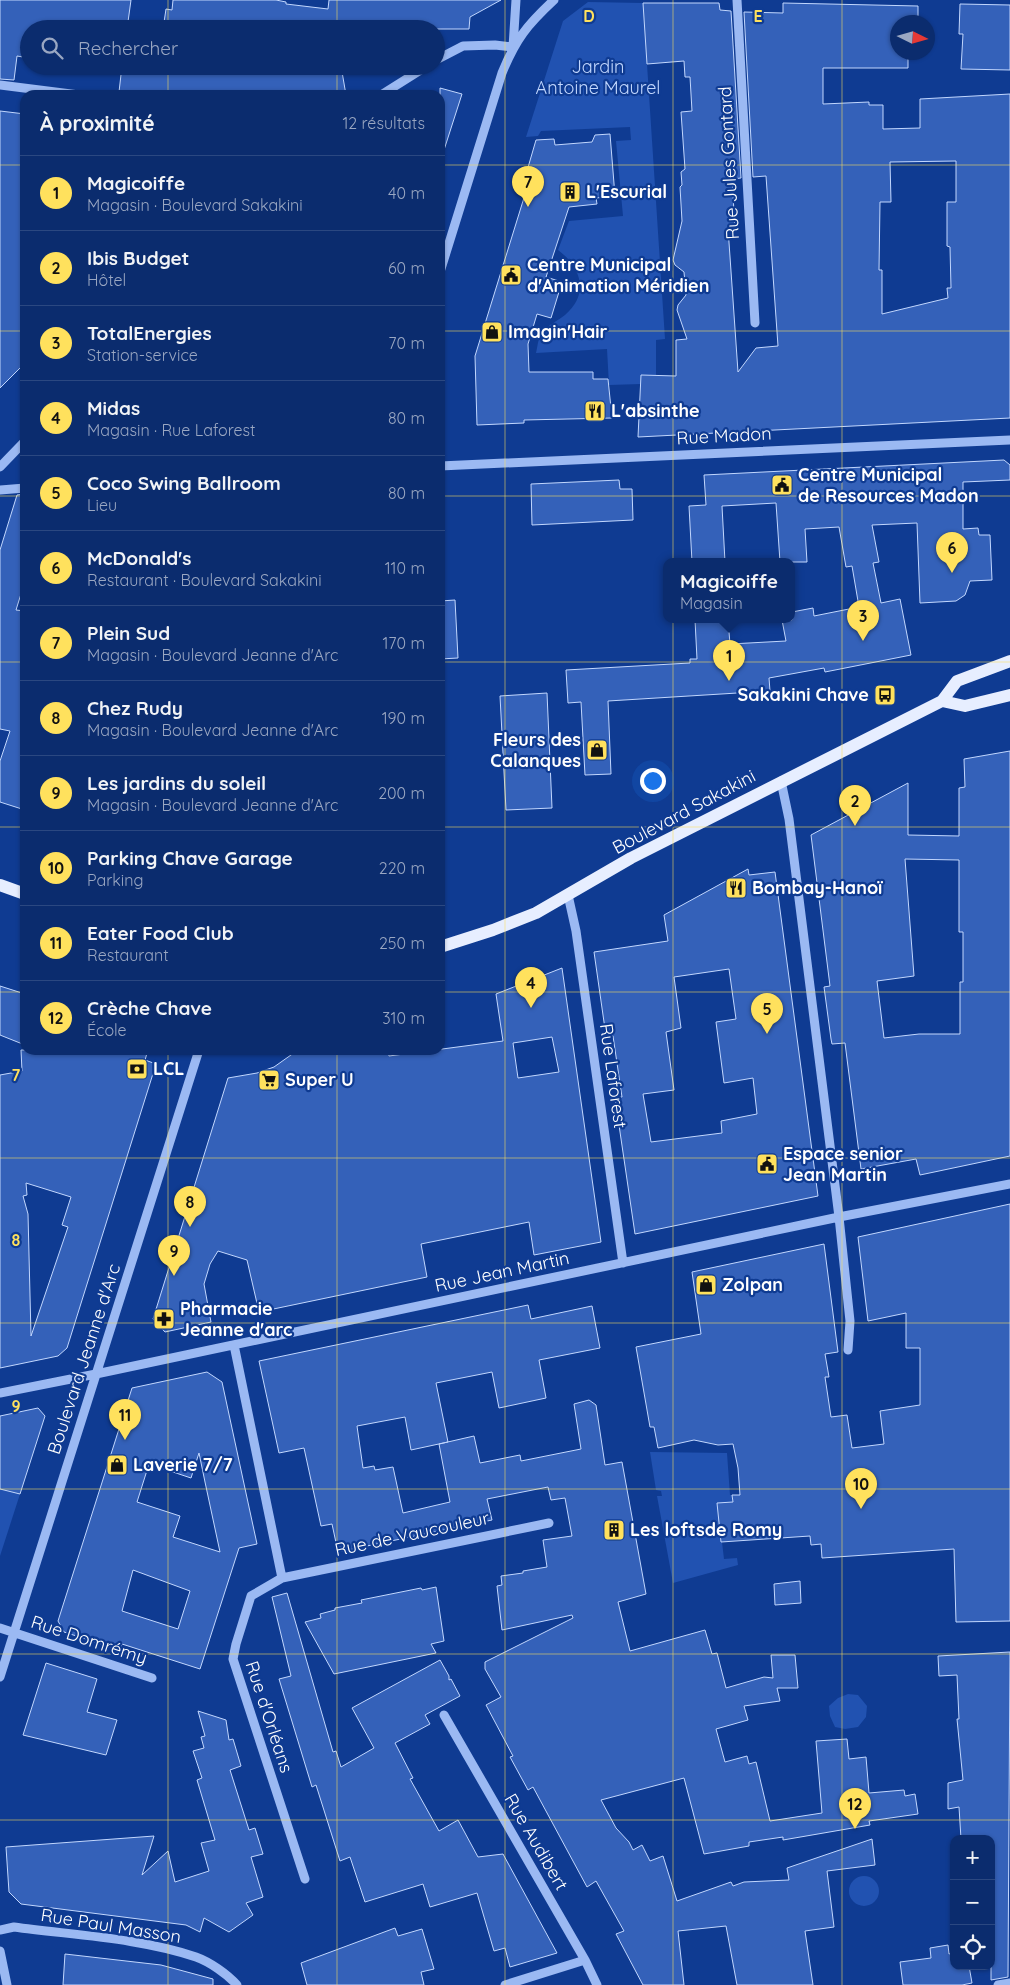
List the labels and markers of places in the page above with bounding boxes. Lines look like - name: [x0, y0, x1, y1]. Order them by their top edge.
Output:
- pin: 7: [512, 166, 544, 207]
- building icon: L'Escurial: [558, 180, 582, 204]
- place label: L'Escurial: [586, 180, 667, 203]
- place label: Centre Municipal d'Animation Méridien: [527, 253, 709, 297]
- public building icon: Centre Municipal d'Animation Méridien: [499, 263, 523, 287]
- shop icon: Imagin'Hair: [480, 320, 504, 344]
- place label: Imagin'Hair: [508, 320, 608, 343]
- restaurant icon: L'absinthe: [583, 399, 607, 423]
- place label: L'absinthe: [611, 399, 700, 422]
- place label: Centre Municipal de Resources Madon: [798, 463, 979, 507]
- public building icon: Centre Municipal de Resources Madon: [770, 473, 794, 497]
- pin: 6: [936, 532, 968, 573]
- pin: 3: [847, 600, 879, 641]
- pin: 1: [713, 640, 745, 681]
- place label: Sakakini Chave: [737, 683, 869, 706]
- bus stop icon: Sakakini Chave: [873, 683, 897, 707]
- place label: Fleurs des Calanques: [490, 728, 581, 772]
- shop icon: Fleurs des Calanques: [585, 738, 609, 762]
- pin: 2: [839, 785, 871, 826]
- restaurant icon: Bombay-Hanoï: [724, 876, 748, 900]
- place label: Bombay-Hanoï: [752, 876, 884, 899]
- pin: 4: [515, 967, 547, 1008]
- pin: 5: [751, 993, 783, 1034]
- bank icon: LCL: [125, 1057, 149, 1081]
- place label: LCL: [153, 1057, 184, 1080]
- supermarket icon: Super U: [257, 1068, 281, 1092]
- place label: Super U: [285, 1068, 354, 1091]
- place label: Espace senior Jean Martin: [783, 1142, 903, 1186]
- public building icon: Espace senior Jean Martin: [755, 1152, 779, 1176]
- pin: 8: [174, 1186, 206, 1227]
- pin: 9: [158, 1235, 190, 1276]
- shop icon: Zolpan: [694, 1273, 718, 1297]
- place label: Zolpan: [722, 1273, 783, 1296]
- place label: Pharmacie Jeanne d'arc: [180, 1297, 292, 1341]
- pharmacy icon: Pharmacie Jeanne d'arc: [152, 1307, 176, 1331]
- pin: 11: [109, 1399, 141, 1440]
- shop icon: Laverie 7/7: [105, 1453, 129, 1477]
- place label: Laverie 7/7: [133, 1453, 233, 1476]
- pin: 10: [845, 1468, 877, 1509]
- building icon: Les loftsde Romy: [602, 1518, 626, 1542]
- place label: Les loftsde Romy: [630, 1518, 782, 1541]
- pin: 12: [839, 1788, 871, 1829]

